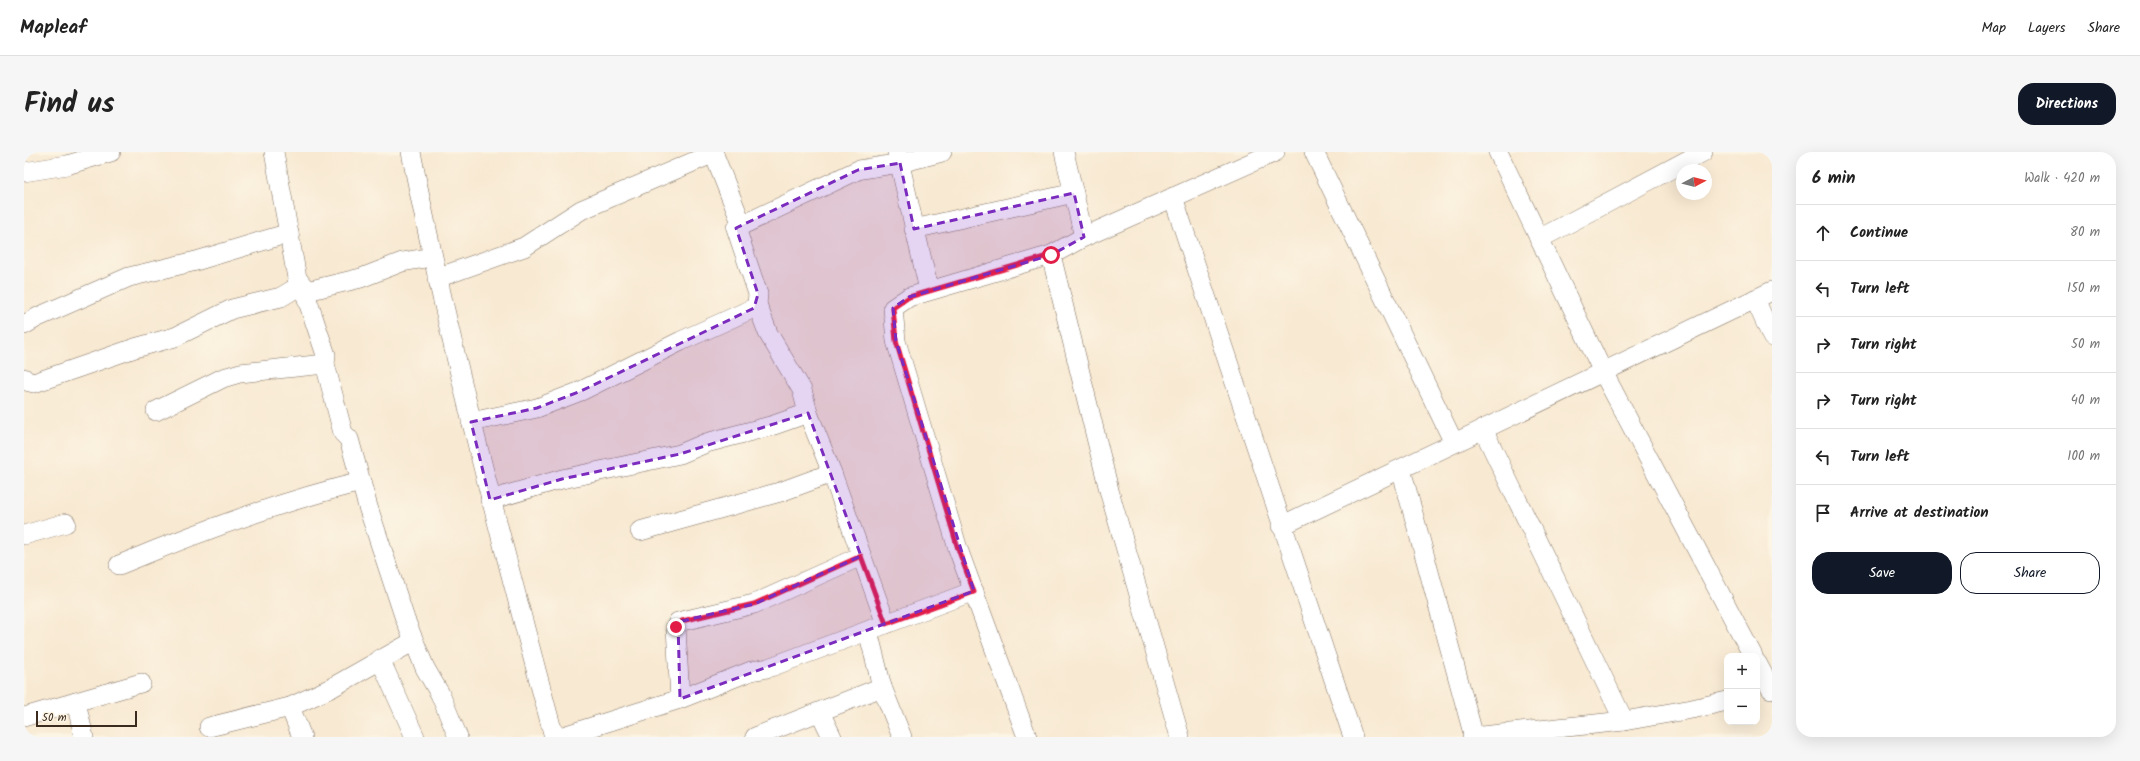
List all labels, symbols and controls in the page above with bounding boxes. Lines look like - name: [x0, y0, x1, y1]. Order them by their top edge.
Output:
- text: Mapleaf: [20, 13, 87, 43]
- text: Map: [1982, 17, 2006, 39]
- text: Layers: [2028, 17, 2066, 39]
- text: Share: [2088, 17, 2120, 39]
- text: Find us: [24, 82, 115, 127]
- button: Directions: [2018, 83, 2116, 125]
- north arrow: [1676, 164, 1712, 200]
- text: 6 min: [1812, 165, 1856, 192]
- text: Walk · 420 m: [2024, 168, 2100, 189]
- text: Continue: [1850, 221, 1908, 245]
- icon: ahead: [1812, 222, 1834, 244]
- text: 80 m: [2070, 222, 2100, 243]
- route start: [1042, 246, 1060, 264]
- text: Turn left: [1850, 277, 1910, 301]
- icon: left: [1812, 278, 1834, 300]
- text: 150 m: [2067, 278, 2100, 299]
- text: Turn right: [1850, 333, 1917, 357]
- icon: right: [1812, 334, 1834, 356]
- text: 50 m: [2071, 334, 2100, 355]
- text: Turn right: [1850, 389, 1917, 413]
- icon: right: [1812, 390, 1834, 412]
- text: 40 m: [2071, 390, 2100, 411]
- text: Turn left: [1850, 445, 1910, 469]
- icon: left: [1812, 446, 1834, 468]
- text: 100 m: [2067, 446, 2100, 467]
- text: Arrive at destination: [1850, 501, 1989, 525]
- icon: arrive: [1812, 502, 1834, 524]
- button: Save: [1812, 552, 1952, 594]
- button: Share: [1960, 552, 2100, 594]
- route end: [667, 618, 685, 636]
- map controls: [1724, 653, 1760, 725]
- button: +: [1724, 653, 1760, 689]
- button: −: [1724, 689, 1760, 725]
- scale bar: [36, 709, 137, 728]
- text: 50 m: [42, 709, 67, 727]

